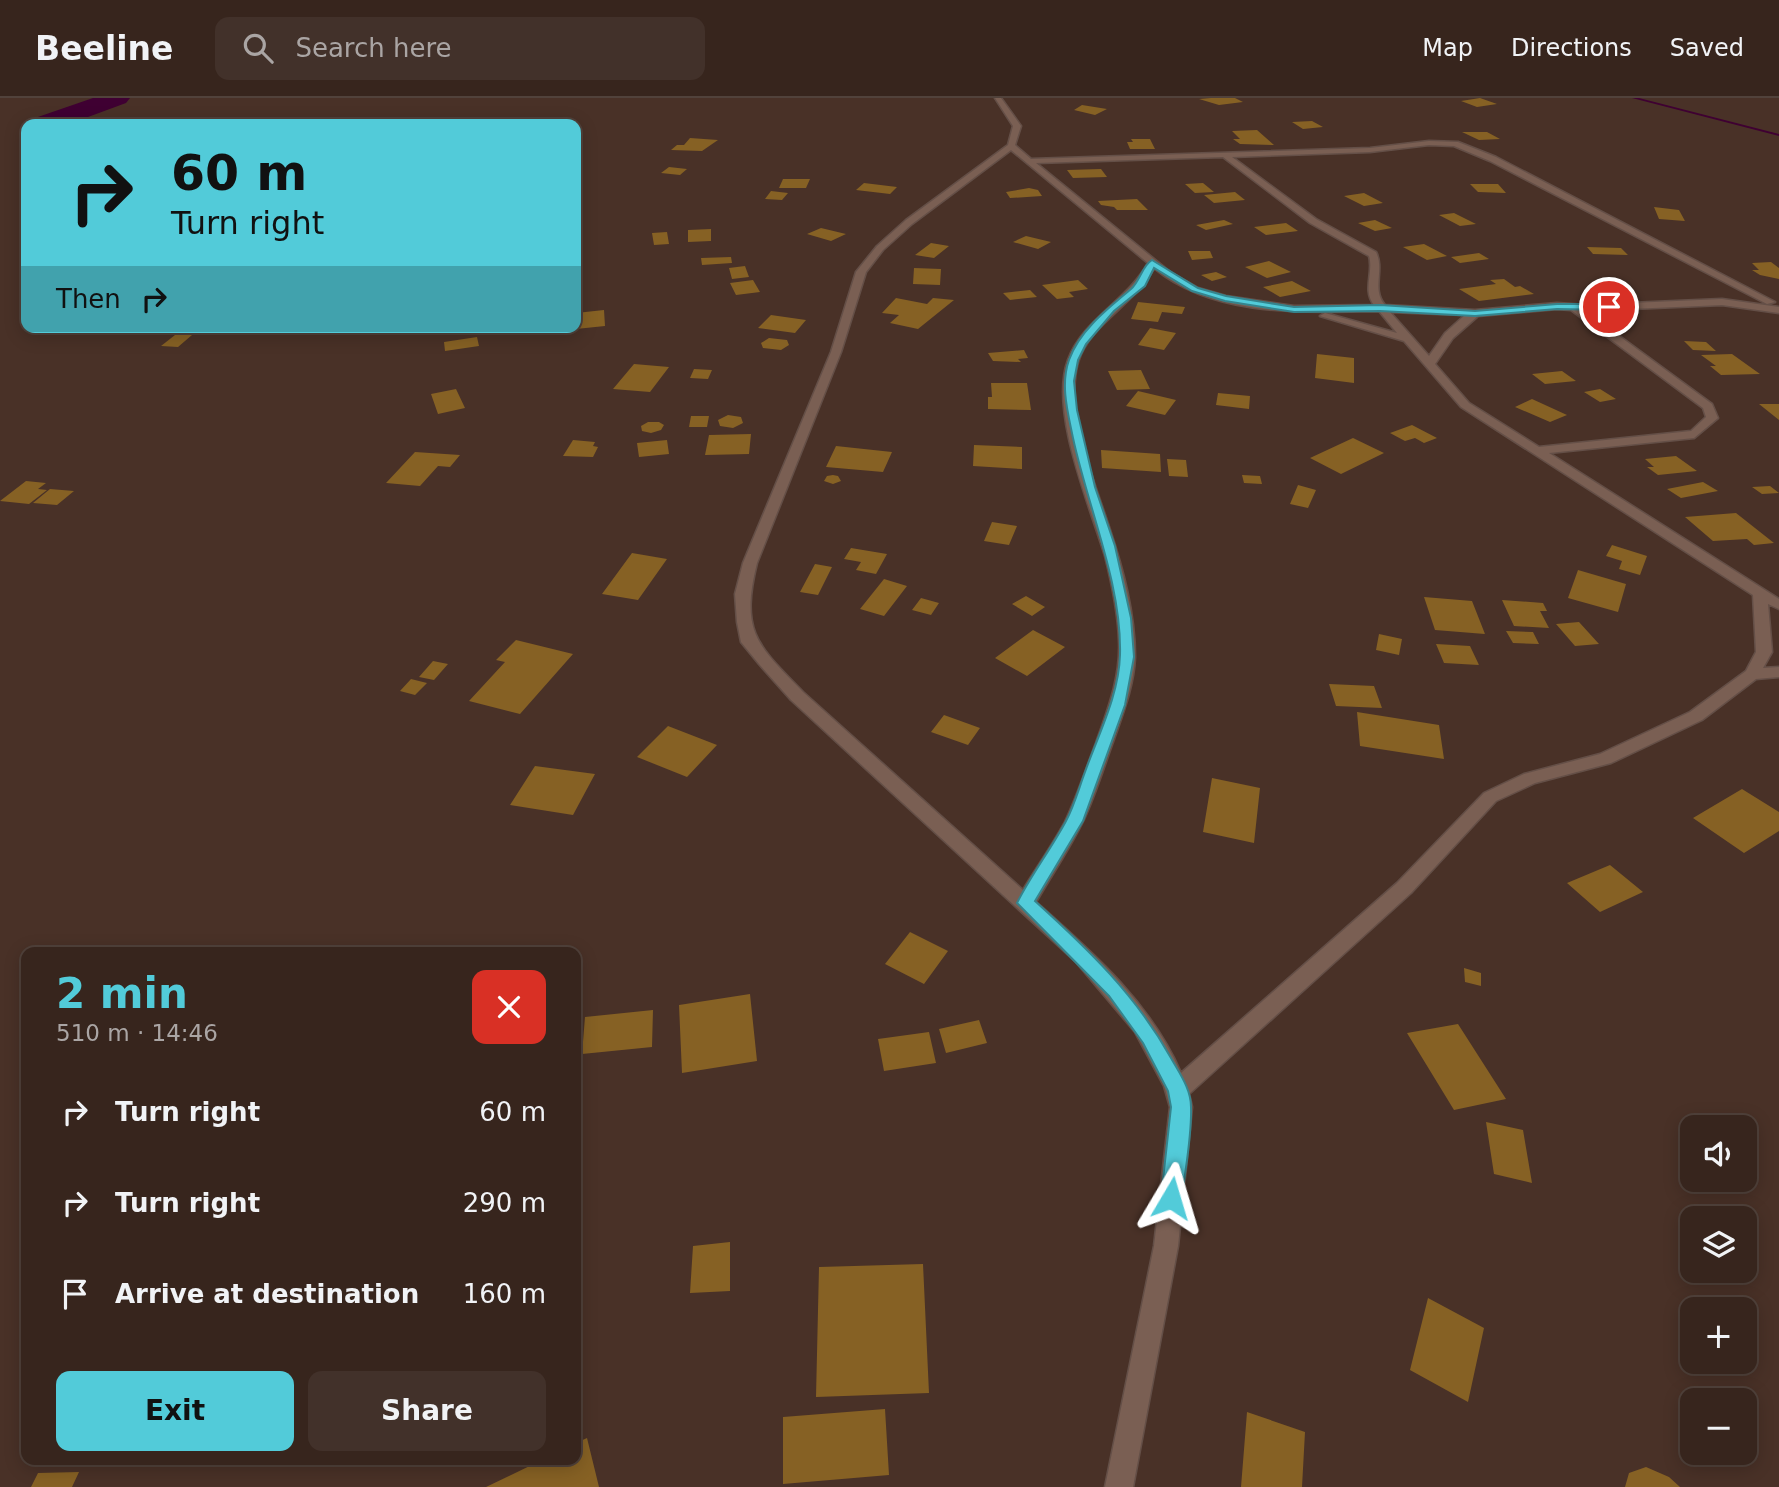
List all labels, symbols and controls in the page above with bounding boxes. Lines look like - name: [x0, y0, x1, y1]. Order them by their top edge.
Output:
- search box: [215, 17, 705, 80]
- text: Beeline: [35, 29, 173, 68]
- icon: search: [239, 29, 277, 67]
- text: Search here: [295, 33, 452, 63]
- text: Map: [1422, 34, 1473, 62]
- text: Directions: [1511, 34, 1632, 62]
- text: Saved: [1670, 34, 1744, 62]
- text: 60 m: [171, 145, 307, 202]
- icon: right: [56, 147, 147, 238]
- text: Turn right: [171, 204, 324, 242]
- pin: [1579, 277, 1639, 337]
- icon: right: [135, 280, 173, 318]
- text: Then: [56, 284, 121, 314]
- icon: arrive: [1590, 288, 1628, 326]
- text: 2 min: [56, 969, 188, 1018]
- button: close: [472, 970, 546, 1044]
- text: 510 m · 14:46: [56, 1020, 218, 1046]
- icon: right: [56, 1093, 94, 1131]
- text: Turn right: [115, 1097, 260, 1127]
- text: 60 m: [479, 1097, 546, 1127]
- map controls: [1680, 1115, 1757, 1465]
- button: sound: [1680, 1115, 1757, 1192]
- position arrow: [1134, 1161, 1208, 1235]
- icon: right: [56, 1184, 94, 1222]
- text: Turn right: [115, 1188, 260, 1218]
- text: 290 m: [463, 1188, 546, 1218]
- button: layers: [1680, 1206, 1757, 1283]
- icon: arrive: [56, 1275, 94, 1313]
- text: Arrive at destination: [115, 1279, 419, 1309]
- text: 160 m: [463, 1279, 546, 1309]
- button: +: [1680, 1297, 1757, 1374]
- button: Exit: [56, 1371, 294, 1451]
- button: Share: [308, 1371, 546, 1451]
- button: −: [1680, 1388, 1757, 1465]

